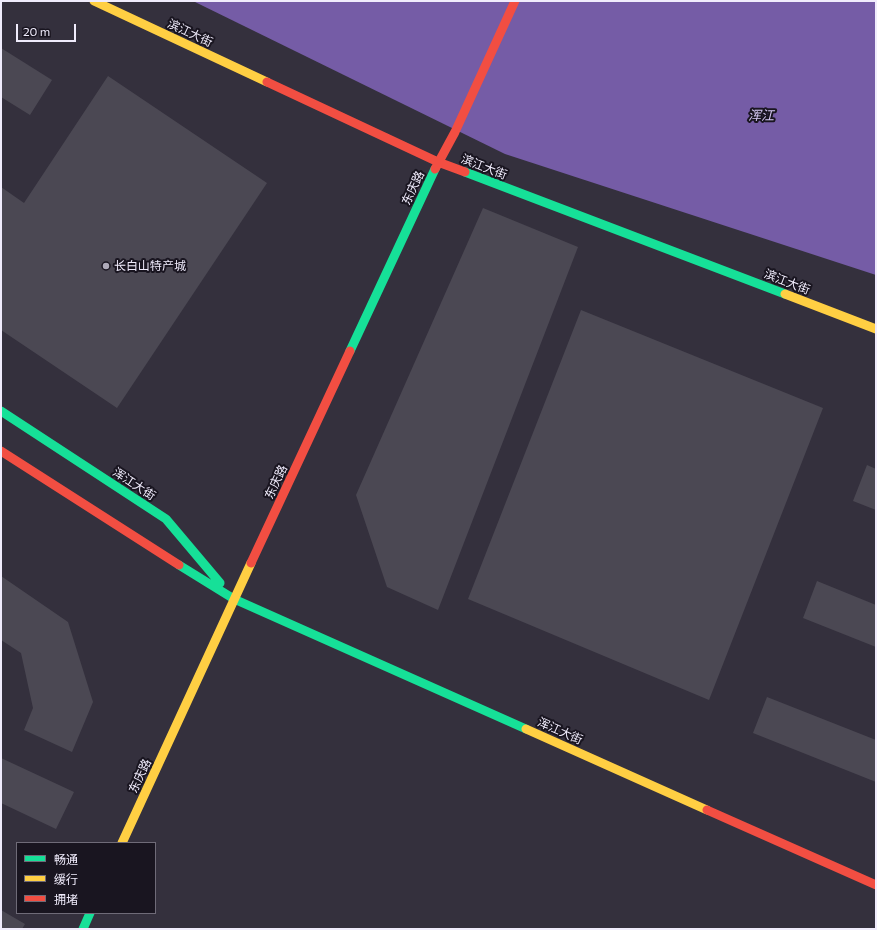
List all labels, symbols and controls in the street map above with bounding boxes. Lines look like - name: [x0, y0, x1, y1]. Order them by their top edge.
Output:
- scale bar: [18, 16, 78, 42]
- street label: 滨江大街: [165, 16, 215, 50]
- text: 20 m: [23, 24, 50, 38]
- water label: 浑江: [748, 108, 774, 124]
- street label: 滨江大街: [459, 152, 509, 182]
- street label: 东庆路: [399, 169, 427, 207]
- place label: 长白山特产城: [114, 259, 186, 273]
- marker: 长白山特产城: [101, 261, 111, 271]
- street label: 滨江大街: [762, 267, 812, 297]
- street label: 东庆路: [262, 463, 290, 501]
- street label: 浑江大街: [110, 465, 158, 503]
- street label: 浑江大街: [535, 715, 585, 747]
- street label: 东庆路: [126, 757, 154, 795]
- legend: [16, 842, 156, 914]
- text: 畅通: [54, 852, 78, 866]
- text: 缓行: [54, 872, 78, 886]
- text: 拥堵: [54, 892, 78, 906]

